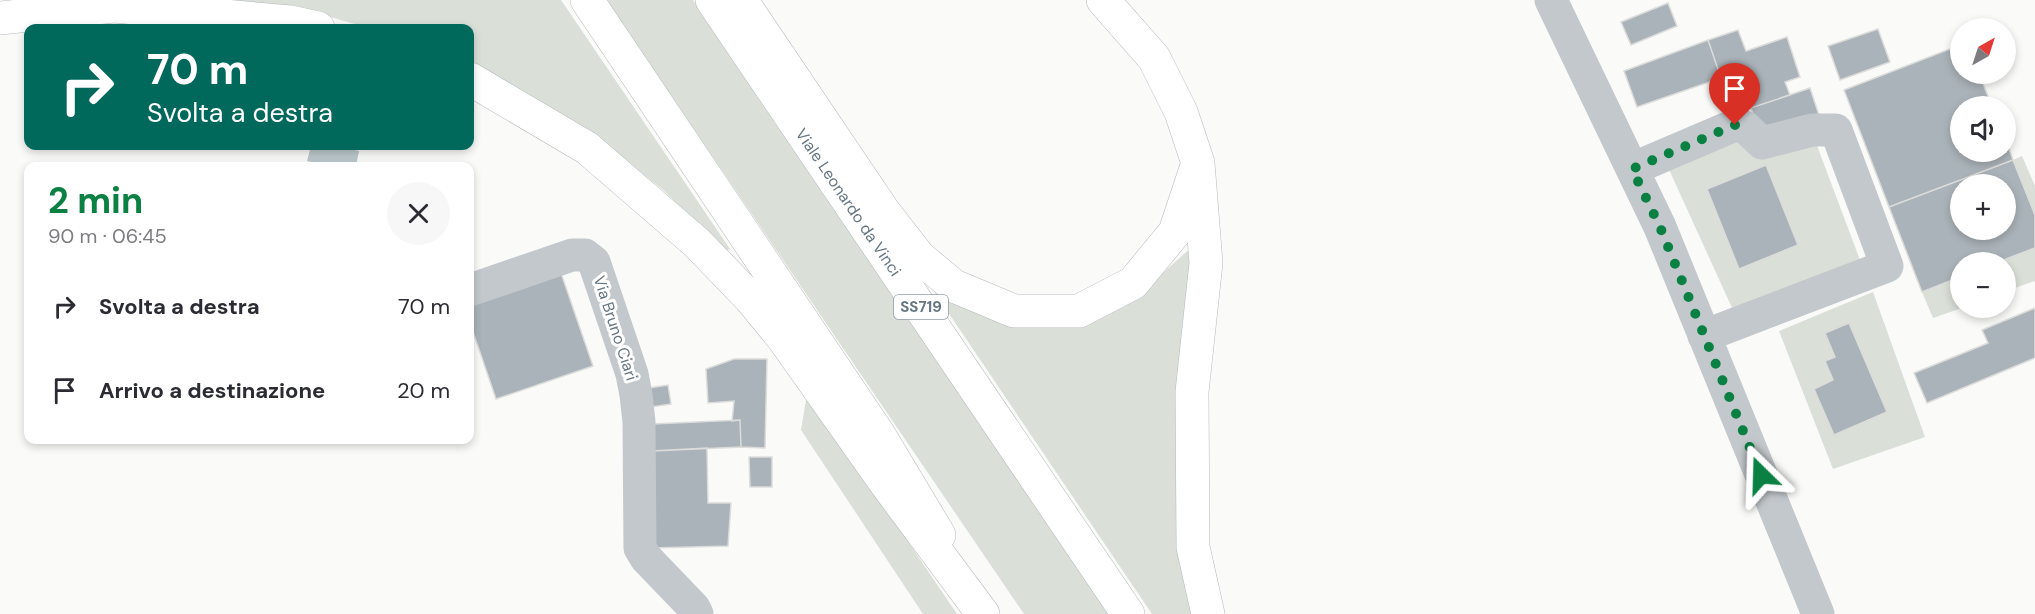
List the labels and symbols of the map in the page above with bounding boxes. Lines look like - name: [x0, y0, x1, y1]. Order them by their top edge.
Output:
- north arrow: [1950, 18, 2016, 84]
- pin: [1709, 63, 1760, 125]
- street label: Viale Leonardo da Vinci: [791, 124, 906, 280]
- street label: Via Bruno Ciari: [589, 273, 642, 383]
- road number: SS719: [894, 295, 948, 319]
- position arrow: [1729, 443, 1793, 507]

